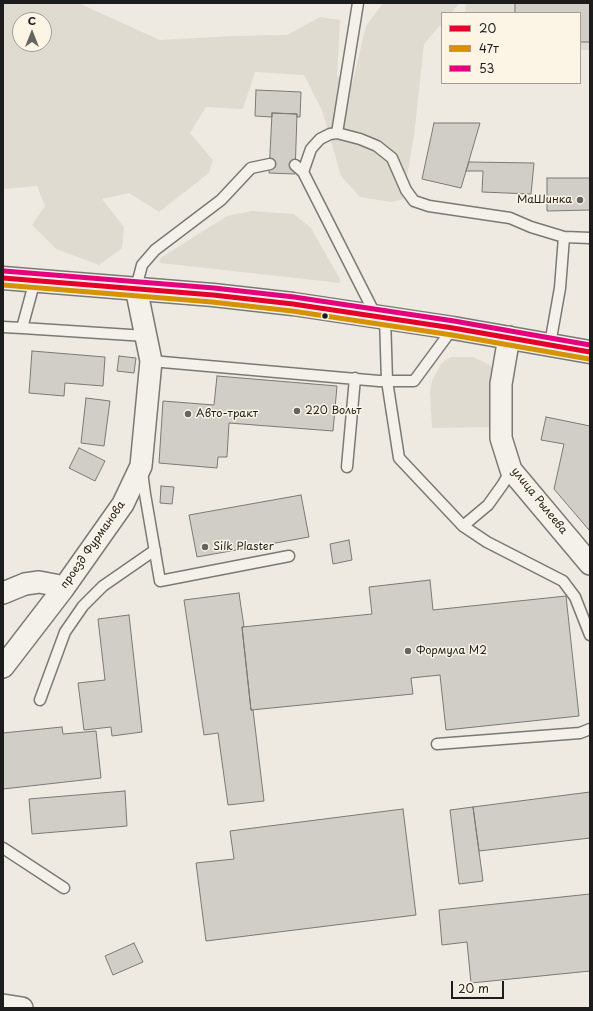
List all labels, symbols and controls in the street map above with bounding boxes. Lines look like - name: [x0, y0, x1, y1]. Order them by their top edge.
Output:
- north arrow: [12, 12, 52, 52]
- text: С: [28, 12, 36, 29]
- legend: [441, 12, 581, 84]
- text: 20: [479, 19, 496, 37]
- text: 47т: [479, 39, 499, 57]
- text: 53: [479, 59, 494, 77]
- place label: МаШинка: [517, 193, 572, 207]
- marker: МаШинка: [575, 195, 585, 205]
- unlabelled marker: [320, 311, 330, 321]
- place label: 220 Вольт: [305, 404, 362, 418]
- marker: 220 Вольт: [292, 406, 302, 416]
- place label: Авто-тракт: [196, 407, 258, 421]
- marker: Авто-тракт: [183, 409, 193, 419]
- street label: улица Рылеева: [508, 465, 570, 537]
- street label: проезд Фурманова: [58, 499, 128, 591]
- place label: Silk Plaster: [213, 540, 274, 554]
- marker: Silk Plaster: [200, 542, 210, 552]
- place label: Формула М2: [416, 644, 487, 658]
- marker: Формула М2: [403, 646, 413, 656]
- scale bar: [453, 973, 506, 999]
- text: 20 m: [458, 979, 489, 997]

